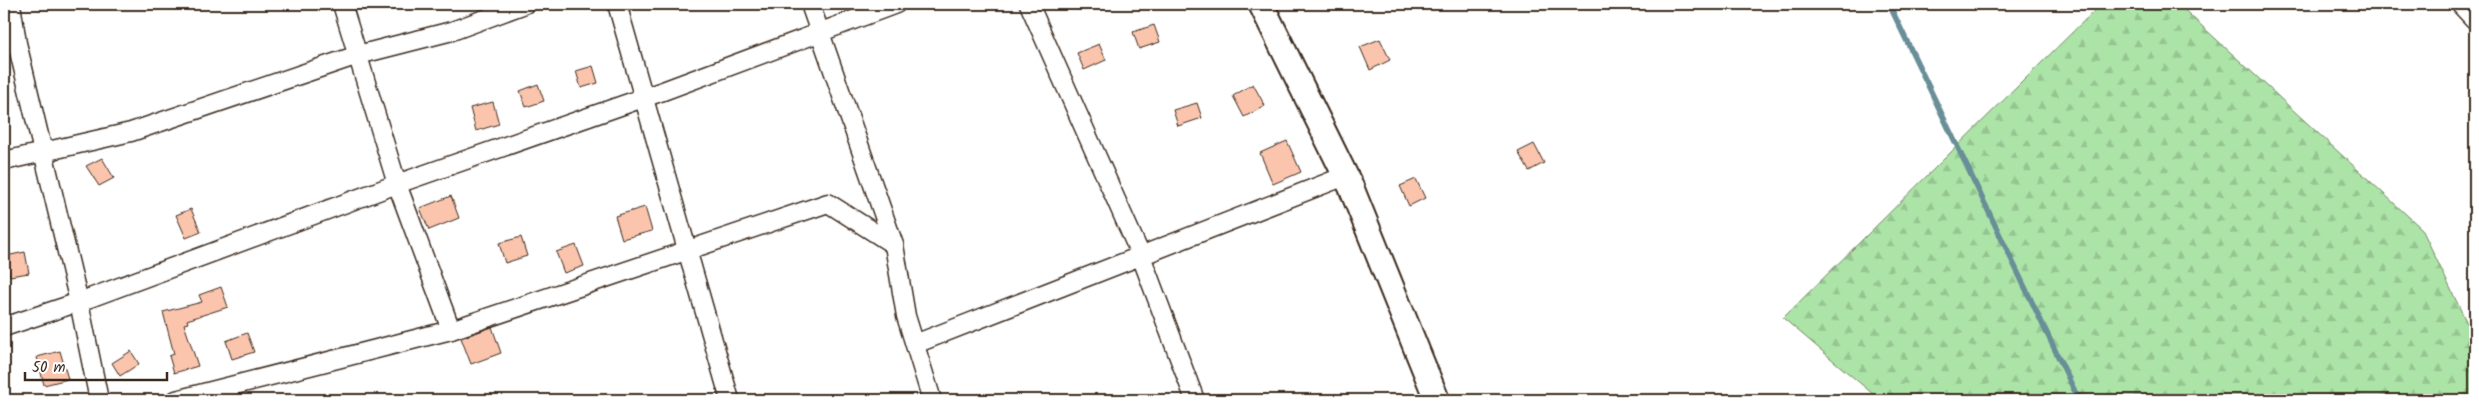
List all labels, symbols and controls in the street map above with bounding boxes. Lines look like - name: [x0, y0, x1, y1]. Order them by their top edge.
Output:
- scale bar: [25, 349, 168, 381]
- text: 50 m: [32, 356, 66, 380]

